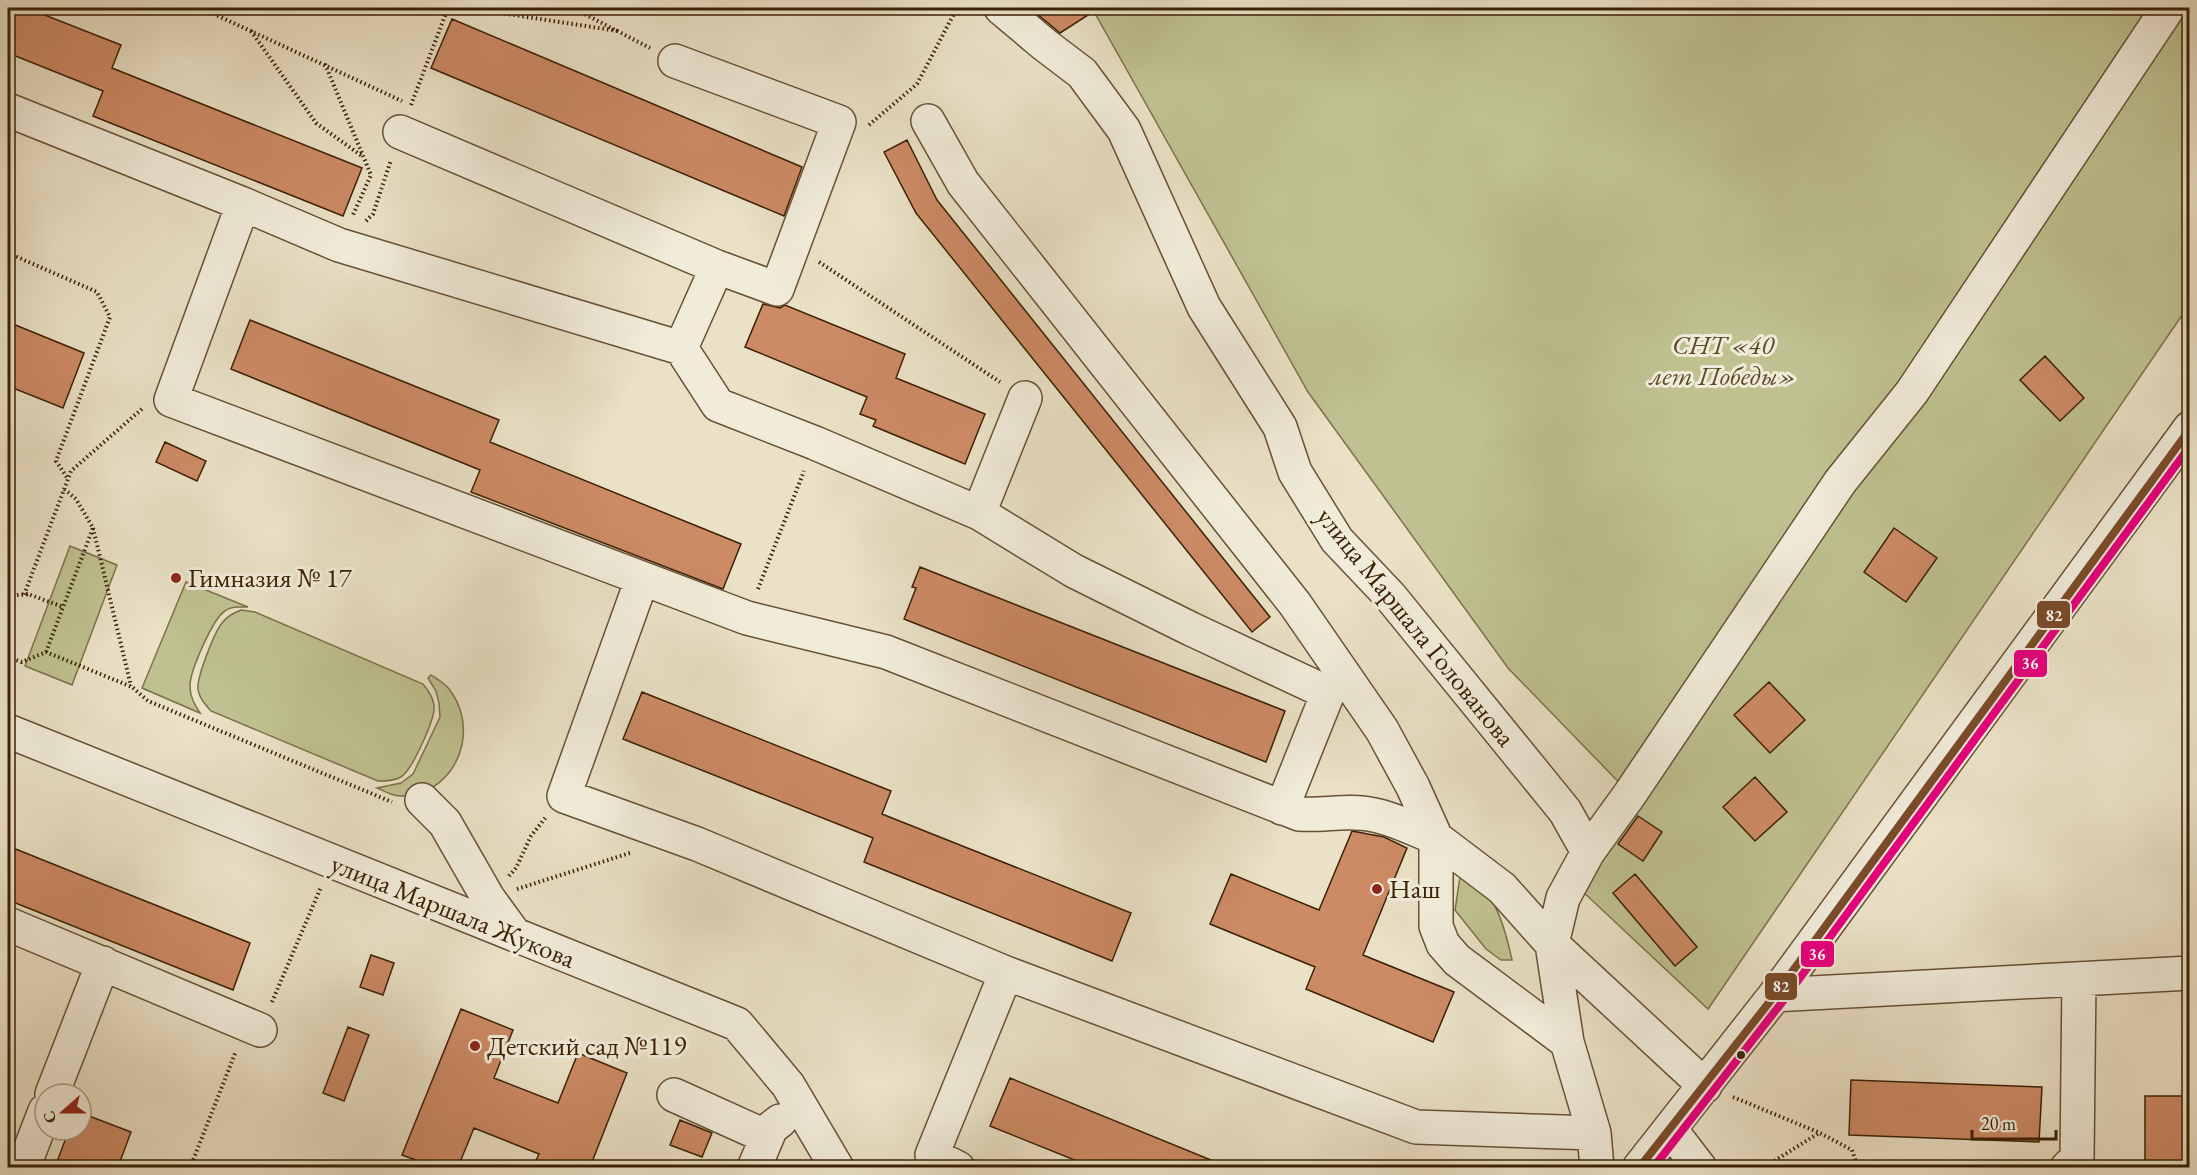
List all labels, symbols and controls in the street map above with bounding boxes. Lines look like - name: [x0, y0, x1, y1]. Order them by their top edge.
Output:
- park label: СНТ «40 лет Победы»: [1647, 327, 1797, 393]
- street label: улица Маршала Голованова: [1309, 500, 1524, 754]
- place label: Гимназия № 17: [188, 560, 353, 595]
- marker: Гимназия № 17: [169, 571, 183, 585]
- line badge: 82: [2036, 600, 2071, 629]
- text: 82: [2046, 605, 2063, 626]
- line badge: 36: [2013, 649, 2048, 678]
- text: 36: [2022, 653, 2039, 674]
- street label: улица Маршала Жукова: [326, 845, 581, 976]
- place label: Наш: [1389, 871, 1441, 906]
- marker: Наш: [1370, 882, 1384, 896]
- line badge: 36: [1800, 940, 1835, 968]
- text: 36: [1809, 944, 1826, 965]
- line badge: 82: [1764, 972, 1798, 1001]
- text: 82: [1773, 976, 1790, 997]
- place label: Детский сад №119: [487, 1028, 686, 1063]
- marker: Детский сад №119: [468, 1039, 482, 1053]
- unlabelled marker: [1735, 1049, 1747, 1061]
- north arrow: [33, 1082, 93, 1142]
- scale bar: [1972, 1103, 2056, 1141]
- text: С: [38, 1108, 61, 1126]
- text: 20 m: [1981, 1112, 2016, 1135]

